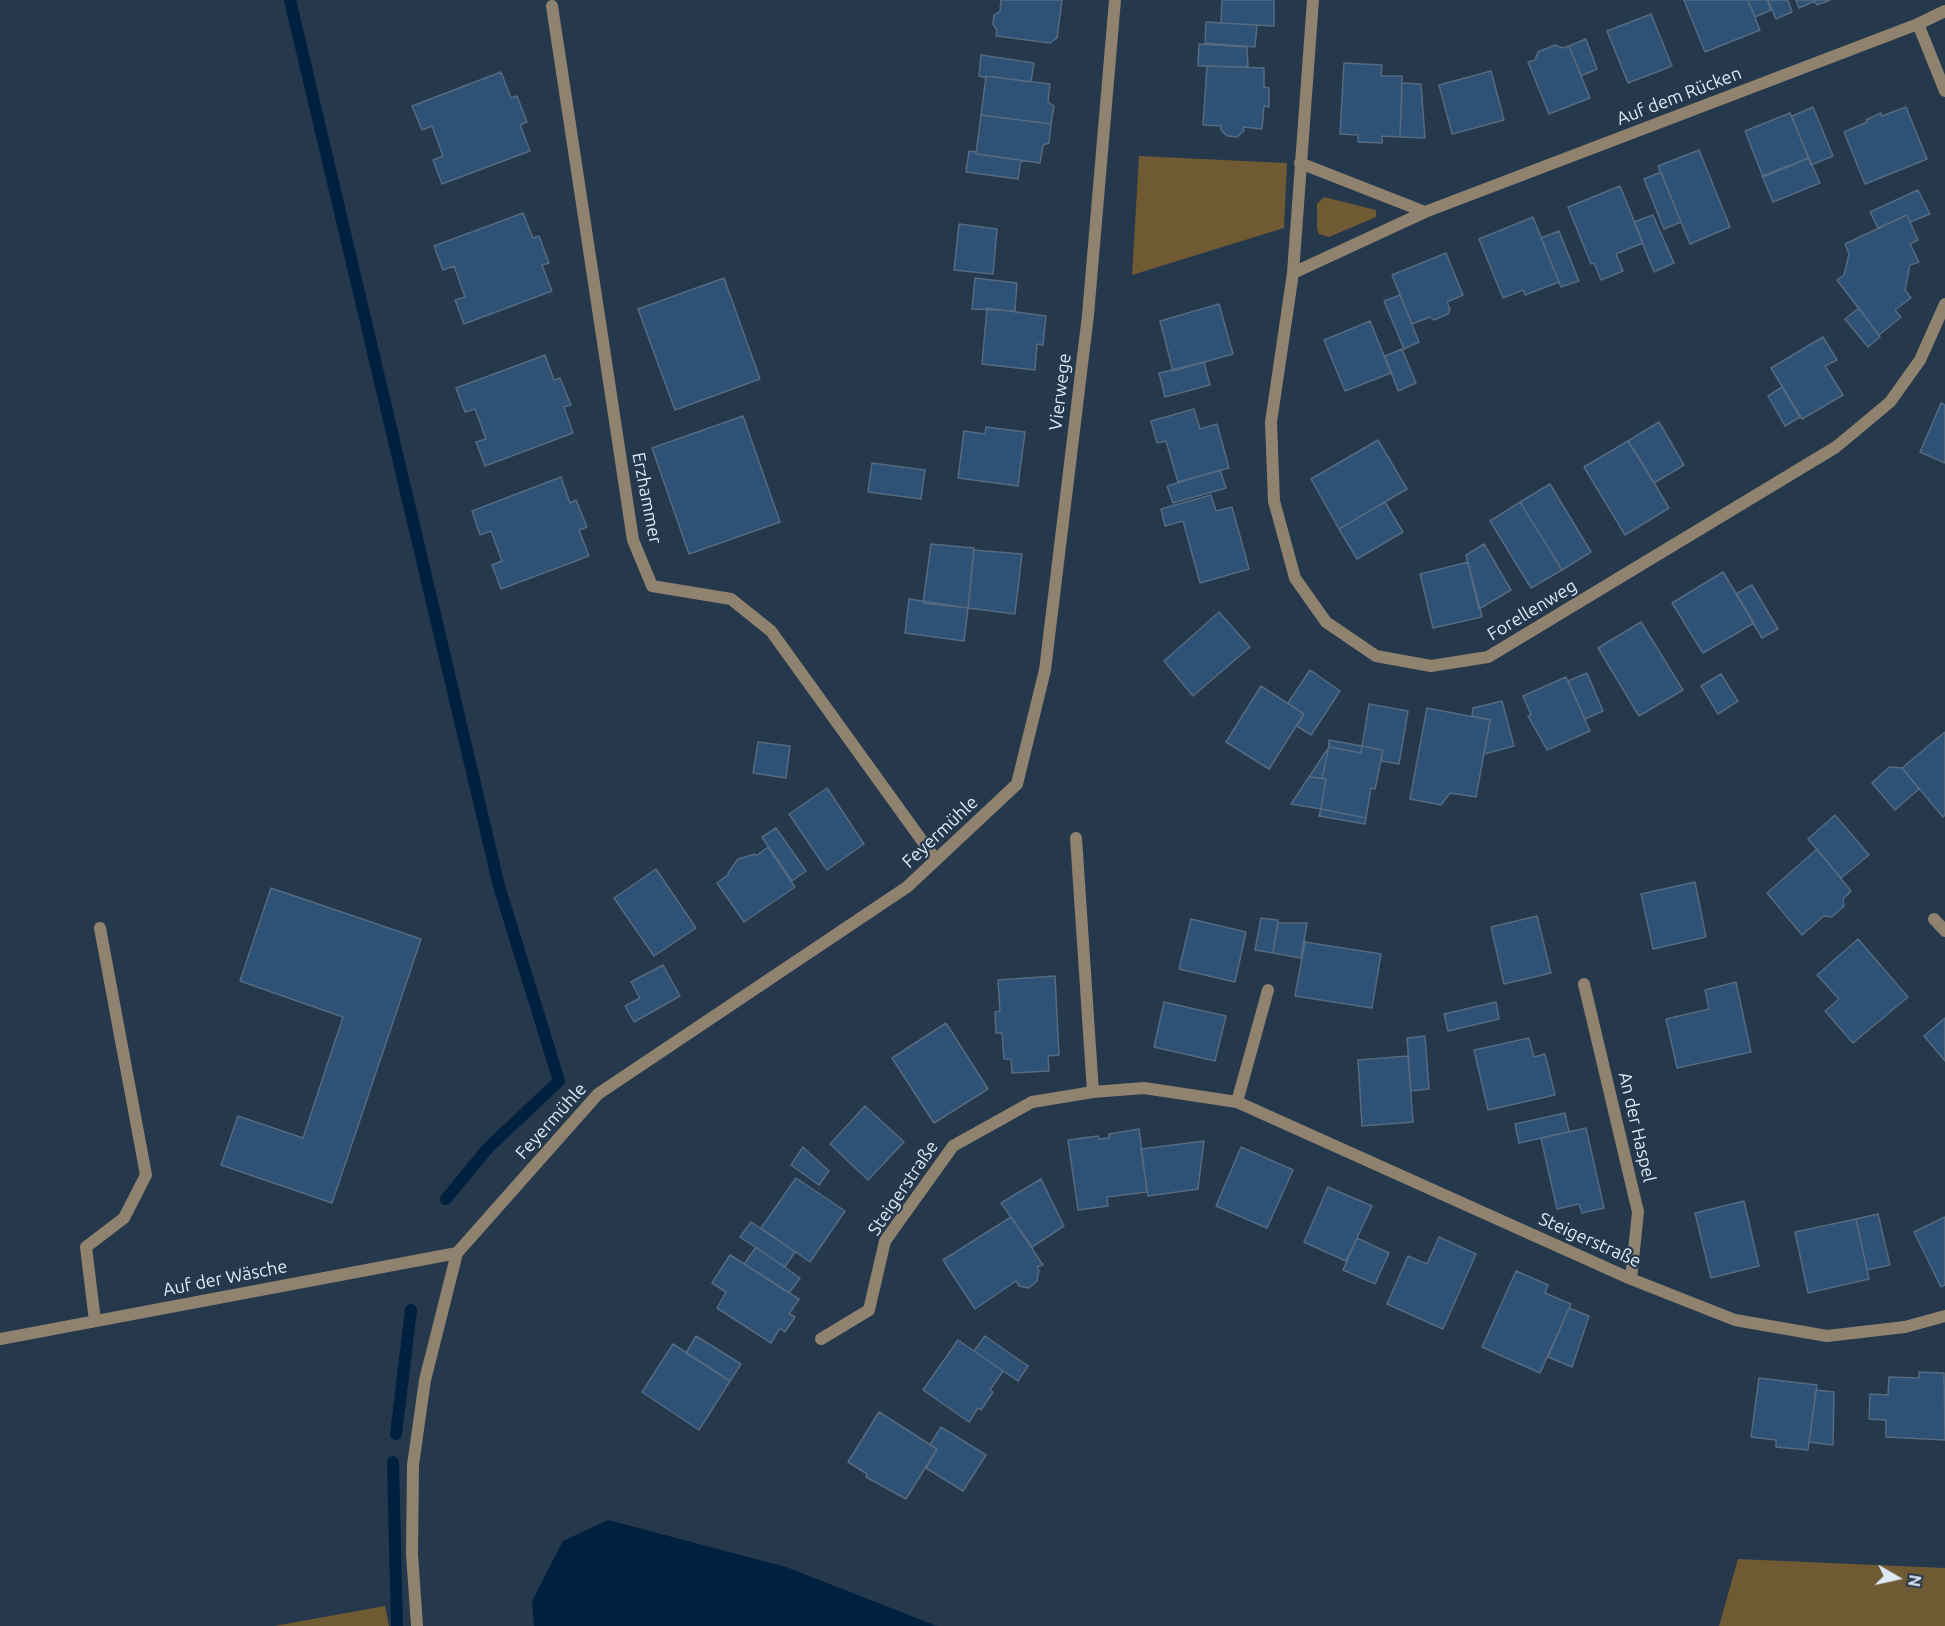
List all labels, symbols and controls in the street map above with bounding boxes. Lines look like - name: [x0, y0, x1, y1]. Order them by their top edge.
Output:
- street label: Auf dem Rücken: [1614, 62, 1744, 130]
- street label: Vierwege: [1045, 352, 1075, 432]
- street label: Erzhammer: [628, 451, 666, 545]
- street label: Forellenweg: [1483, 575, 1581, 645]
- street label: Feyermühle: [898, 792, 982, 872]
- street label: An der Haspel: [1614, 1070, 1660, 1184]
- street label: Feyermühle: [511, 1078, 591, 1164]
- street label: Steigerstraße: [863, 1137, 943, 1239]
- street label: Steigerstraße: [1536, 1208, 1644, 1272]
- street label: Auf der Wäsche: [161, 1255, 289, 1301]
- north arrow: [1867, 1548, 1927, 1608]
- text: N: [1905, 1574, 1925, 1588]

